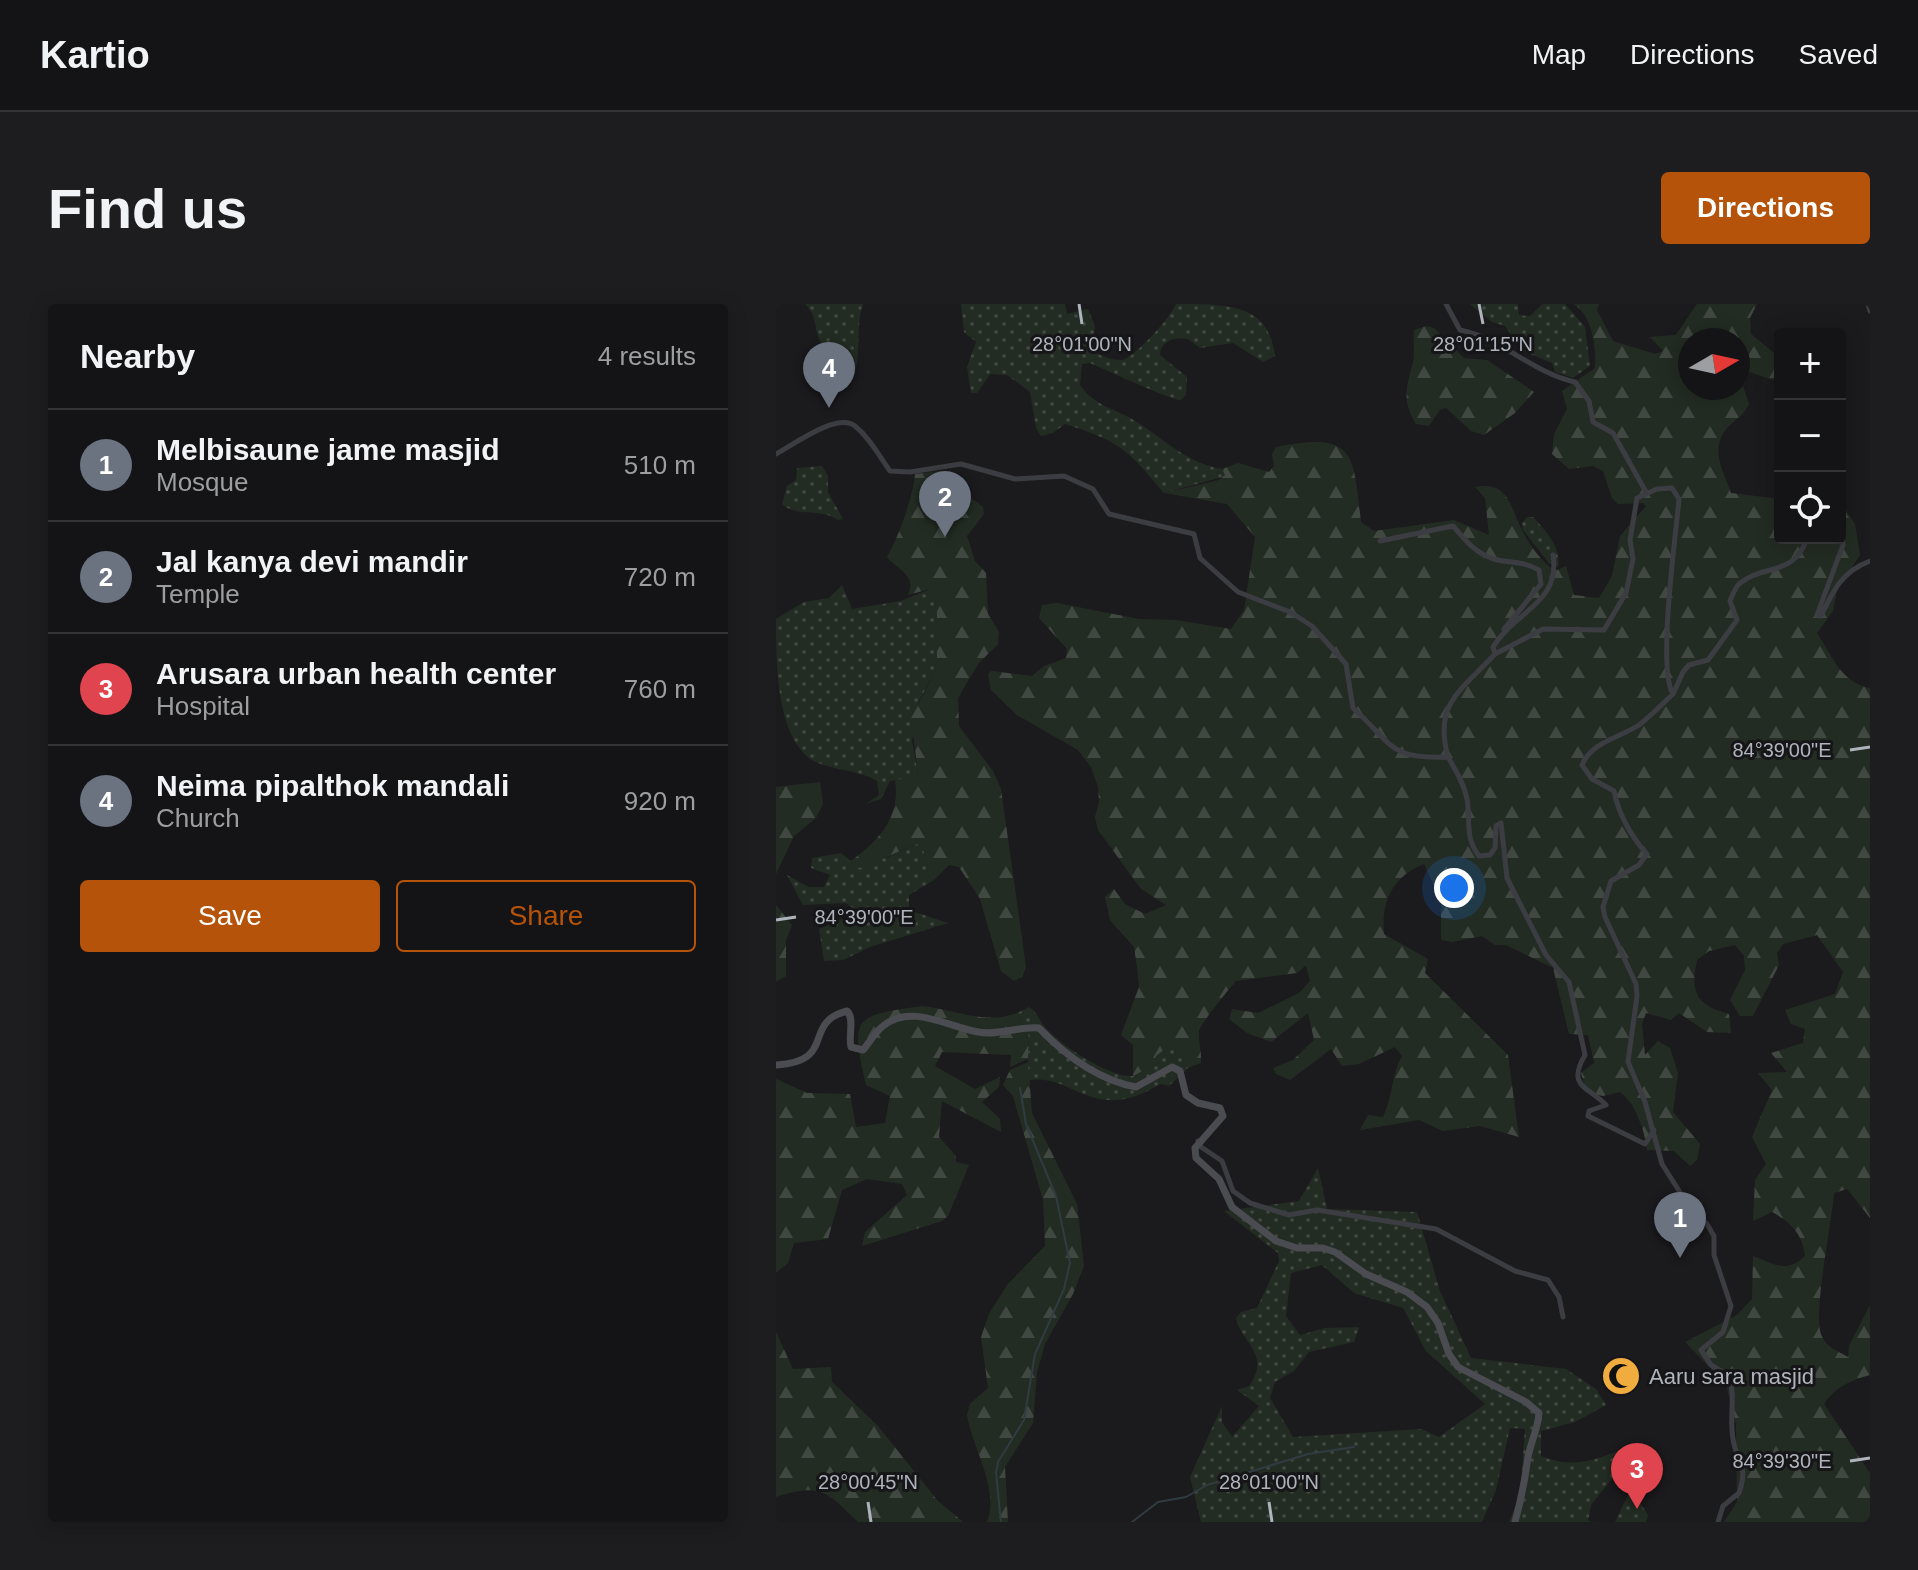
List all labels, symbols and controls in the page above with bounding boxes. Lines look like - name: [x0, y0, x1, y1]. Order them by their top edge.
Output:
- text: Kartio: [40, 34, 150, 76]
- text: Map: [1532, 39, 1586, 70]
- text: Directions: [1630, 39, 1755, 70]
- text: Saved: [1799, 39, 1878, 70]
- button: Directions: [1661, 172, 1870, 244]
- text: Find us: [48, 177, 247, 240]
- north arrow: [1678, 328, 1750, 400]
- map controls: [1774, 328, 1846, 544]
- button: +: [1774, 328, 1846, 400]
- text: 28°01'00"N: [1032, 333, 1132, 355]
- text: 28°01'15"N: [1433, 333, 1533, 355]
- text: Nearby: [80, 337, 195, 375]
- text: 4 results: [598, 341, 696, 371]
- pin: 4: [803, 342, 855, 408]
- button: −: [1774, 400, 1846, 472]
- text: Melbisaune jame masjid: [156, 433, 499, 466]
- text: 1: [99, 450, 113, 480]
- text: 510 m: [624, 450, 696, 480]
- text: Mosque: [156, 467, 249, 497]
- pin: 2: [919, 471, 971, 537]
- button: locate: [1774, 472, 1846, 544]
- text: Jal kanya devi mandir: [156, 545, 468, 578]
- text: 2: [99, 562, 113, 592]
- text: 720 m: [624, 562, 696, 592]
- text: Temple: [156, 579, 240, 609]
- text: Arusara urban health center: [156, 657, 556, 690]
- text: 3: [99, 674, 113, 704]
- text: 760 m: [624, 674, 696, 704]
- text: Hospital: [156, 691, 250, 721]
- text: 84°39'00"E: [1733, 739, 1832, 761]
- text: Neima pipalthok mandali: [156, 769, 509, 802]
- text: 4: [99, 786, 113, 816]
- text: 920 m: [624, 786, 696, 816]
- text: Church: [156, 803, 240, 833]
- your location: [1434, 868, 1474, 908]
- button: Save: [80, 880, 380, 952]
- button: Share: [396, 880, 696, 952]
- text: 84°39'00"E: [815, 906, 914, 928]
- pin: 1: [1654, 1192, 1706, 1258]
- mosque icon: Aaru sara masjid: [1600, 1355, 1642, 1397]
- place label: Aaru sara masjid: [1649, 1364, 1814, 1389]
- pin: 3: [1611, 1443, 1663, 1509]
- text: 84°39'30"E: [1733, 1450, 1832, 1472]
- text: 28°00'45"N: [818, 1471, 918, 1493]
- text: 28°01'00"N: [1219, 1471, 1319, 1493]

